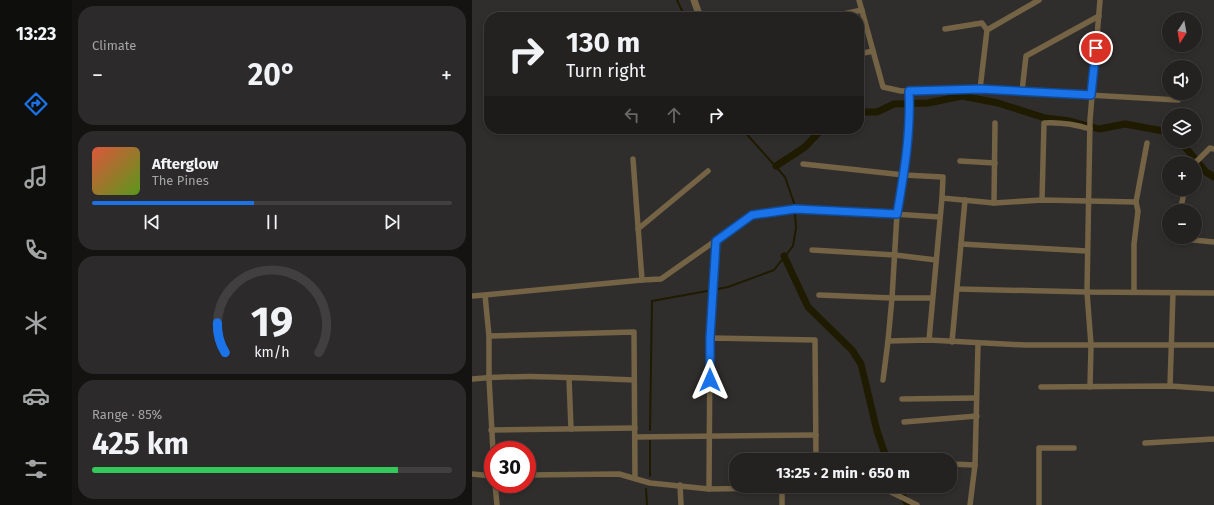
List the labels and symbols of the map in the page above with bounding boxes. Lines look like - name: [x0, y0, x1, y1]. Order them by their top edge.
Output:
- north arrow: [1162, 12, 1202, 52]
- pin: [1079, 31, 1113, 65]
- position arrow: [689, 359, 731, 401]
- speed limit sign: 30: [484, 441, 536, 493]

